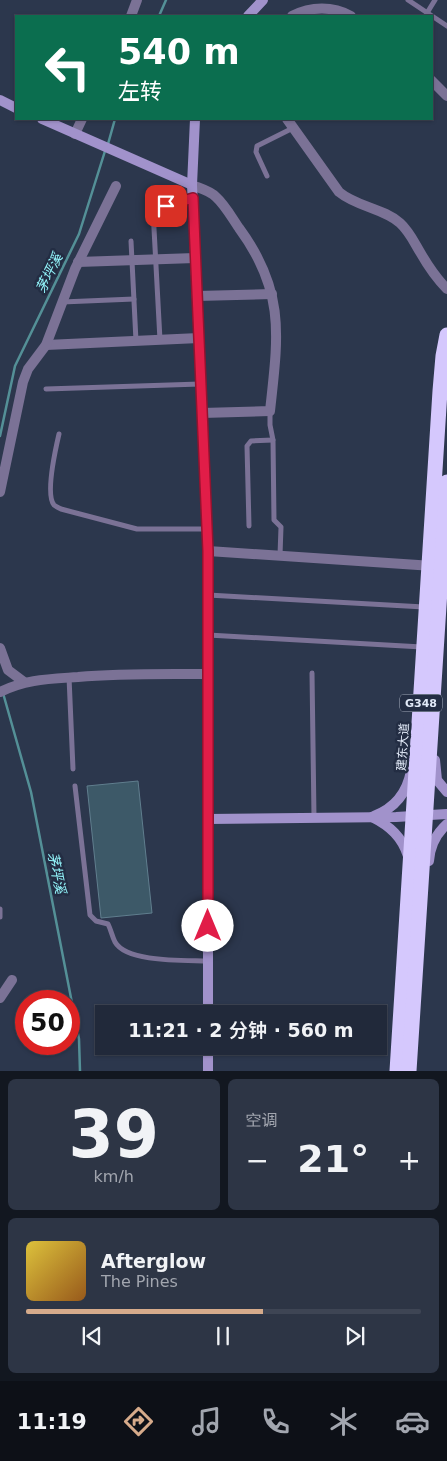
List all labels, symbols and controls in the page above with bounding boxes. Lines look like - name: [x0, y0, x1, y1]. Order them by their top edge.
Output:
- text: 540 m: [118, 32, 240, 72]
- icon: left: [35, 35, 100, 100]
- text: 左转: [118, 79, 162, 104]
- pin: [145, 185, 187, 227]
- icon: arrive: [152, 192, 180, 220]
- water label: 茅坪溪: [33, 249, 66, 295]
- road number: G348: [400, 694, 442, 711]
- street label: 建东大道: [394, 723, 412, 771]
- water label: 茅坪溪: [45, 851, 69, 897]
- position arrow: [181, 899, 233, 951]
- speed limit sign: 50: [15, 990, 80, 1055]
- text: 11:21 · 2 分钟 · 560 m: [128, 1019, 354, 1041]
- text: 39: [69, 1097, 159, 1172]
- text: 空调: [246, 1111, 278, 1130]
- text: 21°: [297, 1137, 369, 1181]
- text: −: [246, 1144, 269, 1177]
- text: +: [398, 1144, 421, 1177]
- text: km/h: [94, 1167, 134, 1186]
- text: Afterglow: [101, 1250, 206, 1272]
- text: The Pines: [101, 1272, 178, 1291]
- icon: previous: [78, 1322, 106, 1350]
- icon: pause: [209, 1322, 237, 1350]
- icon: next: [341, 1322, 369, 1350]
- icon: directions: [121, 1404, 156, 1439]
- icon: music: [189, 1404, 224, 1439]
- icon: phone: [258, 1404, 293, 1439]
- icon: climate: [326, 1404, 361, 1439]
- icon: car: [395, 1404, 430, 1439]
- text: 11:19: [17, 1409, 87, 1434]

